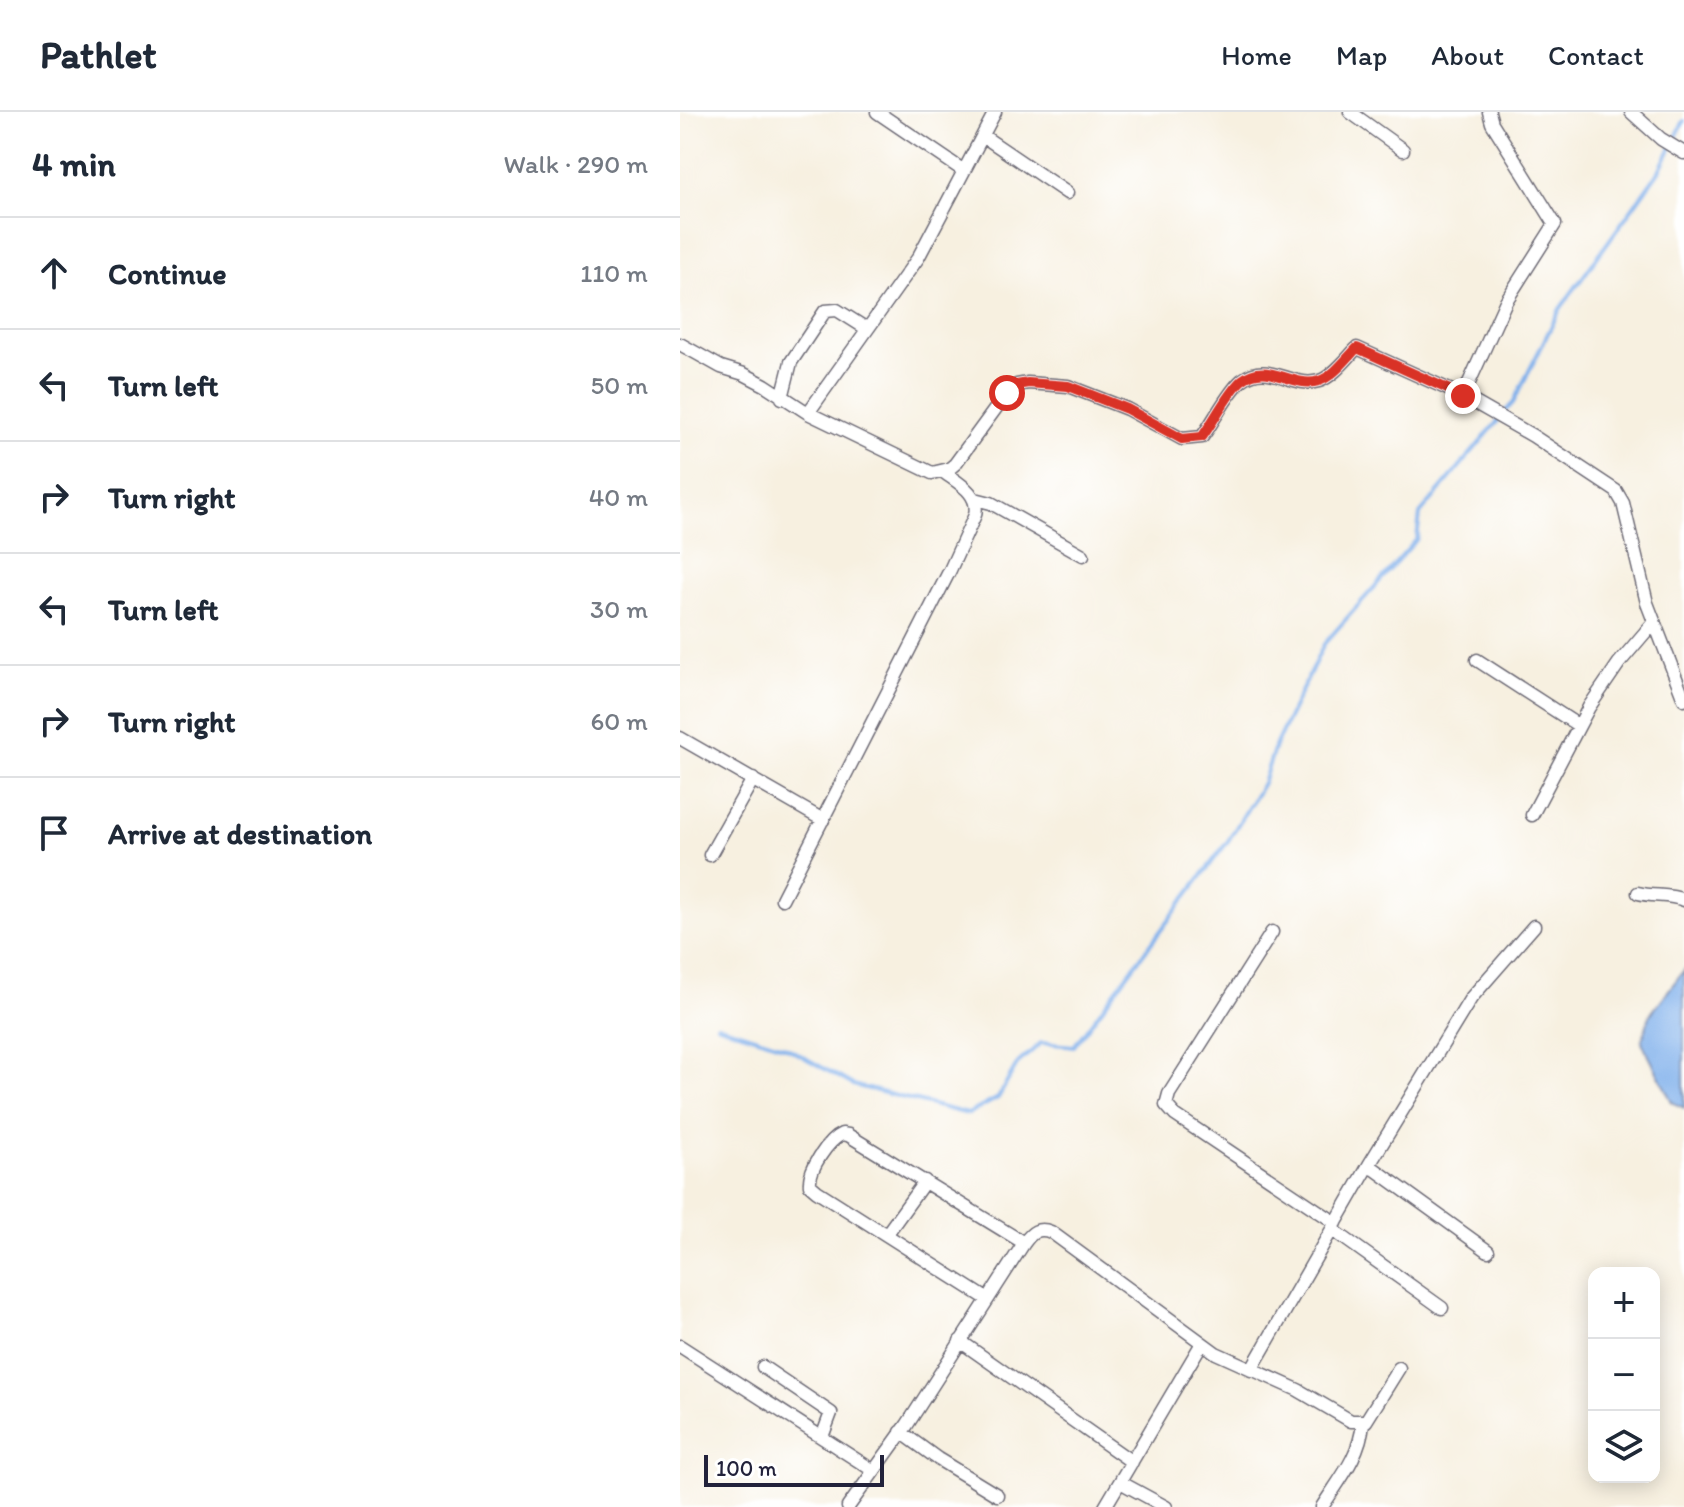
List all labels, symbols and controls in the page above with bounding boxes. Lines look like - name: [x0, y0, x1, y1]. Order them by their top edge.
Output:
- text: Pathlet: [40, 32, 157, 78]
- text: Home: [1221, 38, 1292, 72]
- text: Map: [1336, 38, 1387, 72]
- text: About: [1431, 38, 1504, 72]
- text: Contact: [1548, 38, 1644, 72]
- text: 4 min: [32, 144, 116, 185]
- text: Walk · 290 m: [504, 148, 648, 180]
- icon: ahead: [32, 251, 76, 295]
- text: Continue: [108, 255, 227, 292]
- text: 110 m: [580, 257, 648, 289]
- icon: left: [32, 363, 76, 407]
- text: Turn left: [108, 367, 219, 404]
- text: 50 m: [591, 369, 648, 401]
- route start: [989, 375, 1025, 411]
- route end: [1445, 378, 1481, 414]
- icon: right: [32, 475, 76, 519]
- text: Turn right: [108, 479, 236, 516]
- text: 40 m: [589, 481, 648, 513]
- icon: left: [32, 587, 76, 631]
- text: Turn left: [108, 591, 219, 628]
- text: 30 m: [590, 593, 648, 625]
- icon: right: [32, 699, 76, 743]
- text: Turn right: [108, 703, 236, 740]
- text: 60 m: [591, 705, 648, 737]
- icon: arrive: [32, 811, 76, 855]
- text: Arrive at destination: [108, 815, 372, 852]
- map controls: [1588, 1267, 1660, 1483]
- button: +: [1588, 1267, 1660, 1339]
- button: −: [1588, 1339, 1660, 1411]
- button: layers: [1588, 1411, 1660, 1483]
- scale bar: [704, 1451, 884, 1487]
- text: 100 m: [716, 1455, 777, 1482]

